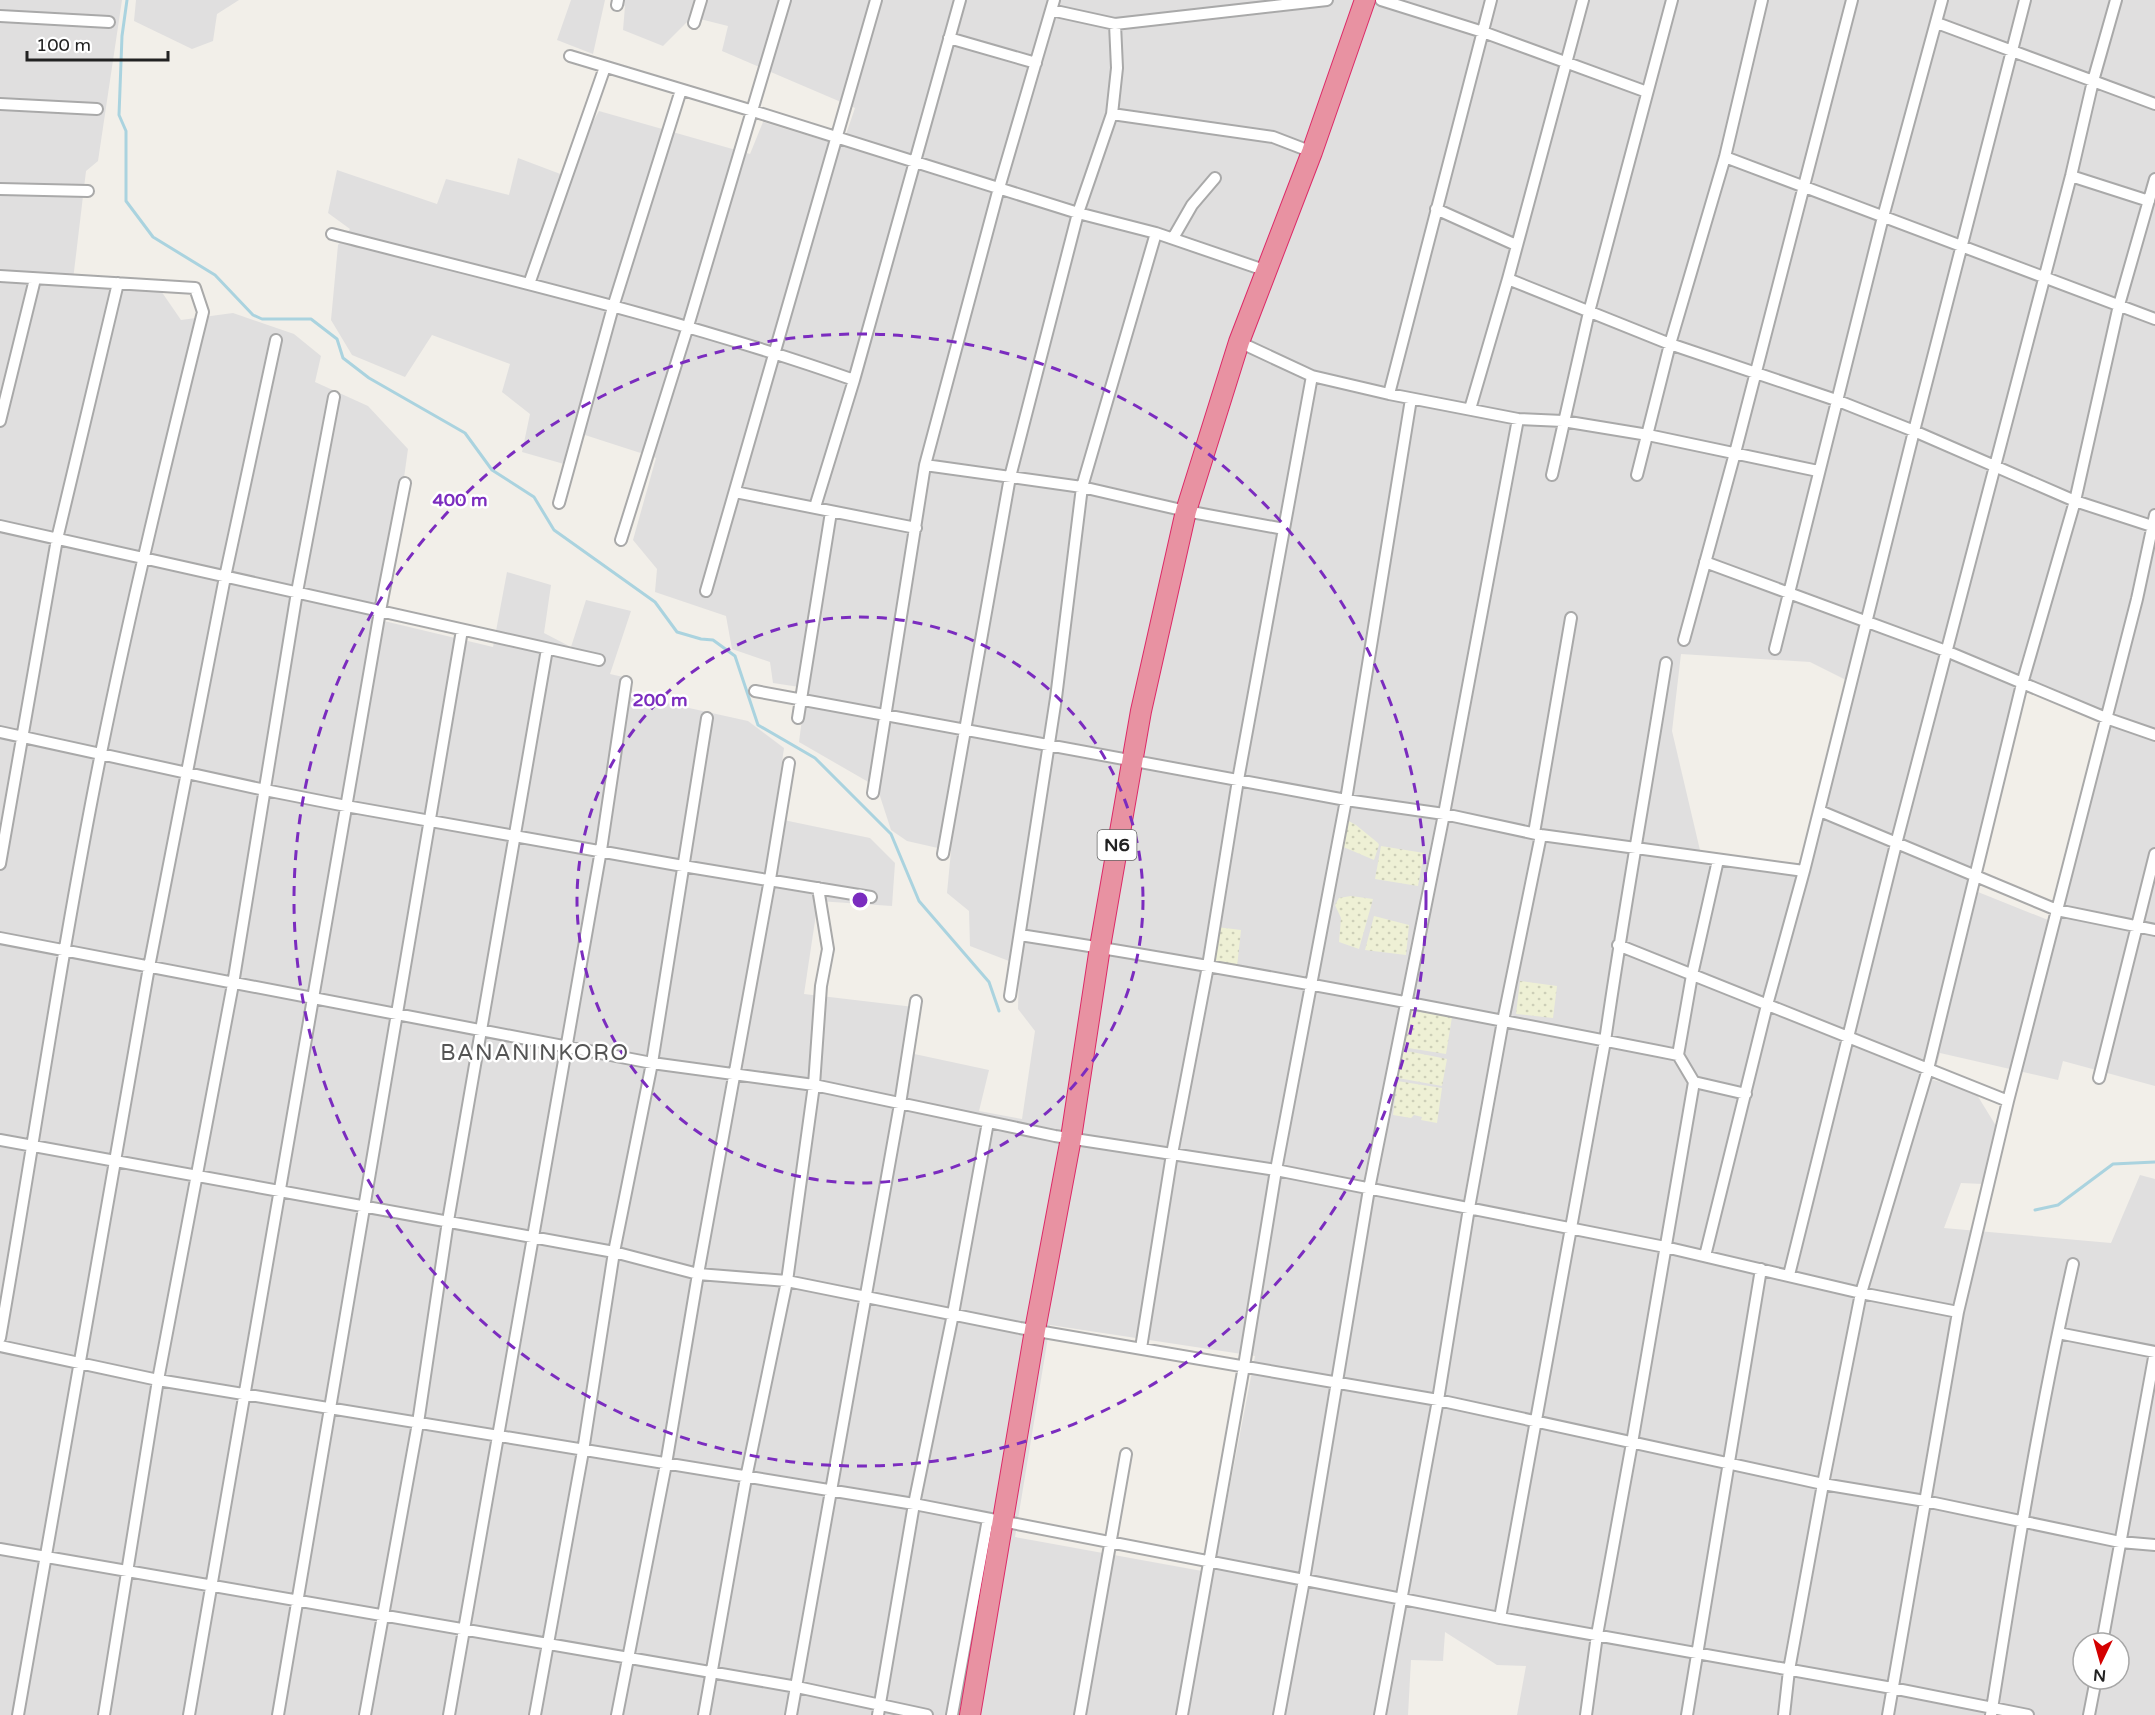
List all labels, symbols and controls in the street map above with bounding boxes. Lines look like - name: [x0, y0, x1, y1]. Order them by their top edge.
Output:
- scale bar: [27, 24, 168, 62]
- text: 100 m: [36, 34, 91, 56]
- text: 400 m: [432, 489, 488, 511]
- text: 200 m: [632, 689, 688, 711]
- road number: N6: [1098, 830, 1136, 860]
- centre of rings: [850, 890, 870, 910]
- district label: BANANINKORO: [440, 1040, 630, 1066]
- north arrow: [2071, 1631, 2131, 1691]
- text: N: [2093, 1664, 2107, 1685]

